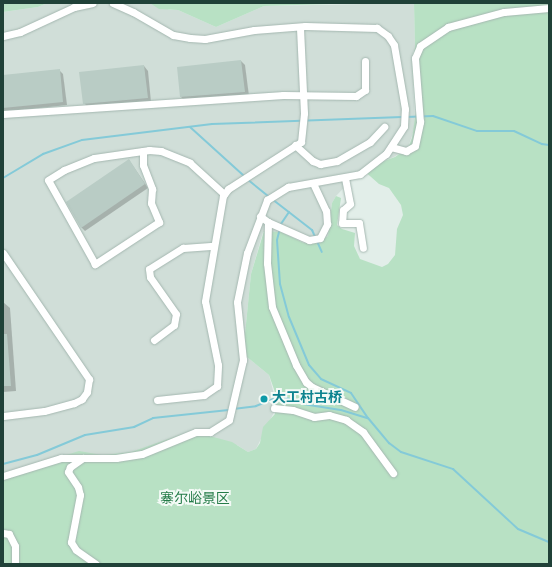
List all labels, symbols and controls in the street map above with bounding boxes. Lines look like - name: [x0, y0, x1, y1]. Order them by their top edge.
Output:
- place label: 大工村古桥: [272, 391, 342, 407]
- marker: 大工村古桥: [259, 394, 269, 404]
- park label: 寨尔峪景区: [160, 492, 230, 508]

